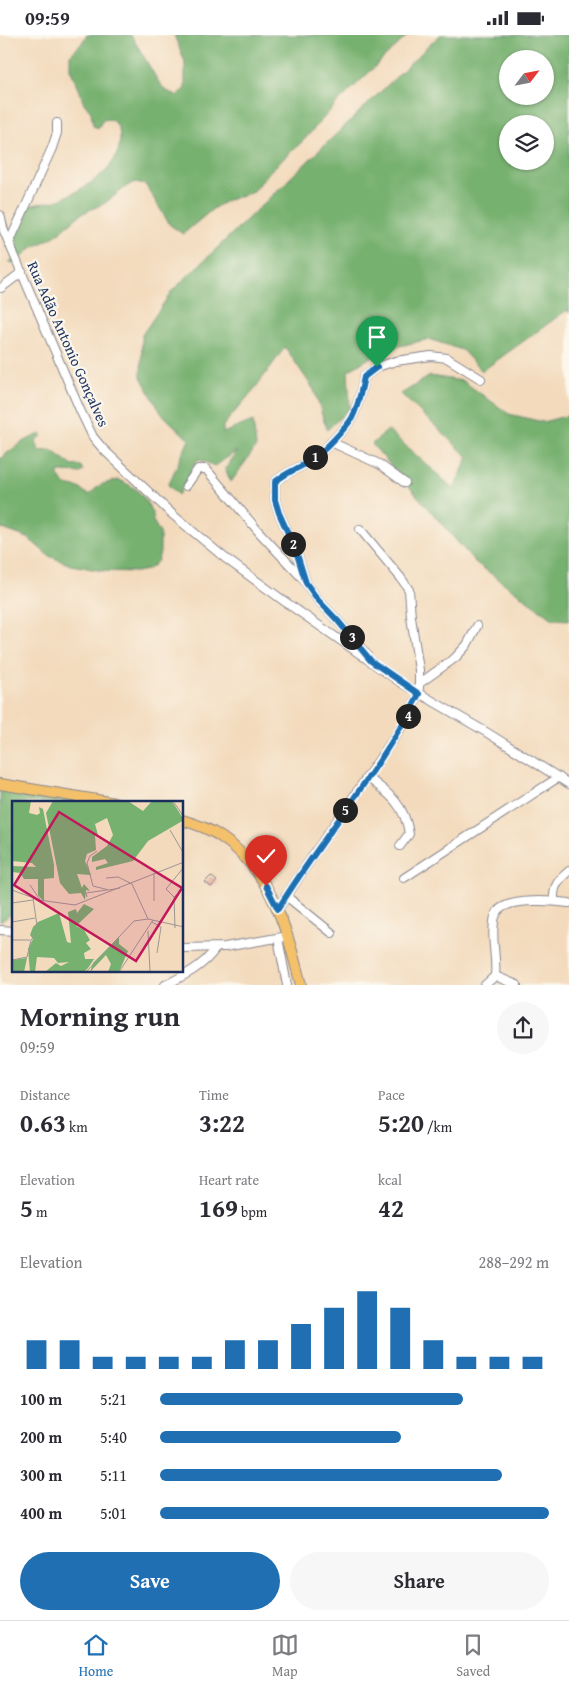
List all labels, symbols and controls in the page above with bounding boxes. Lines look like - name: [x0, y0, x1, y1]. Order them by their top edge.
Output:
- text: 09:59: [25, 4, 70, 32]
- north arrow: [499, 50, 554, 105]
- map controls: [499, 50, 554, 170]
- button: layers: [499, 115, 554, 170]
- street label: Rua Adão Antonio Gonçalves: [22, 258, 115, 430]
- pin: [356, 316, 398, 367]
- icon: arrive: [363, 323, 391, 351]
- pin: 1: [302, 445, 328, 469]
- text: 1: [312, 447, 319, 467]
- pin: 2: [280, 531, 306, 557]
- text: 2: [290, 534, 297, 554]
- pin: 3: [340, 625, 364, 649]
- text: 3: [349, 627, 356, 647]
- pin: 4: [396, 703, 420, 729]
- text: 4: [405, 706, 412, 726]
- pin: 5: [332, 797, 358, 823]
- text: 5: [342, 800, 349, 820]
- inset map: [12, 801, 184, 973]
- pin: [245, 835, 287, 886]
- icon: check: [252, 842, 280, 870]
- text: Morning run: [20, 995, 180, 1036]
- button: share: [497, 1002, 549, 1054]
- text: 09:59: [20, 1035, 55, 1059]
- text: Distance: [20, 1085, 70, 1105]
- text: Time: [199, 1085, 229, 1105]
- text: Pace: [378, 1085, 405, 1105]
- text: 0.63: [20, 1105, 66, 1141]
- text: 3:22: [199, 1105, 245, 1141]
- text: 5:20: [378, 1105, 424, 1141]
- text: km: [66, 1117, 88, 1137]
- text: /km: [424, 1117, 452, 1137]
- text: Elevation: [20, 1170, 75, 1190]
- text: Heart rate: [199, 1170, 259, 1190]
- text: kcal: [378, 1170, 402, 1190]
- text: 5: [20, 1190, 33, 1226]
- text: 169: [199, 1190, 238, 1226]
- text: 42: [378, 1190, 404, 1226]
- text: m: [33, 1202, 47, 1222]
- text: bpm: [238, 1202, 267, 1222]
- text: Elevation: [20, 1250, 83, 1274]
- text: 288–292 m: [479, 1250, 549, 1274]
- text: 100 m: [20, 1387, 62, 1411]
- text: 5:21: [100, 1387, 127, 1411]
- text: 200 m: [20, 1425, 62, 1449]
- text: 5:40: [100, 1425, 127, 1449]
- text: 300 m: [20, 1463, 62, 1487]
- text: 5:11: [100, 1463, 127, 1487]
- text: 400 m: [20, 1501, 62, 1525]
- text: 5:01: [100, 1501, 127, 1525]
- button: Save: [20, 1552, 280, 1610]
- button: Share: [290, 1552, 549, 1610]
- tab: Home: [79, 1631, 113, 1681]
- tab: Map: [271, 1631, 299, 1681]
- tab: Saved: [456, 1631, 490, 1681]

